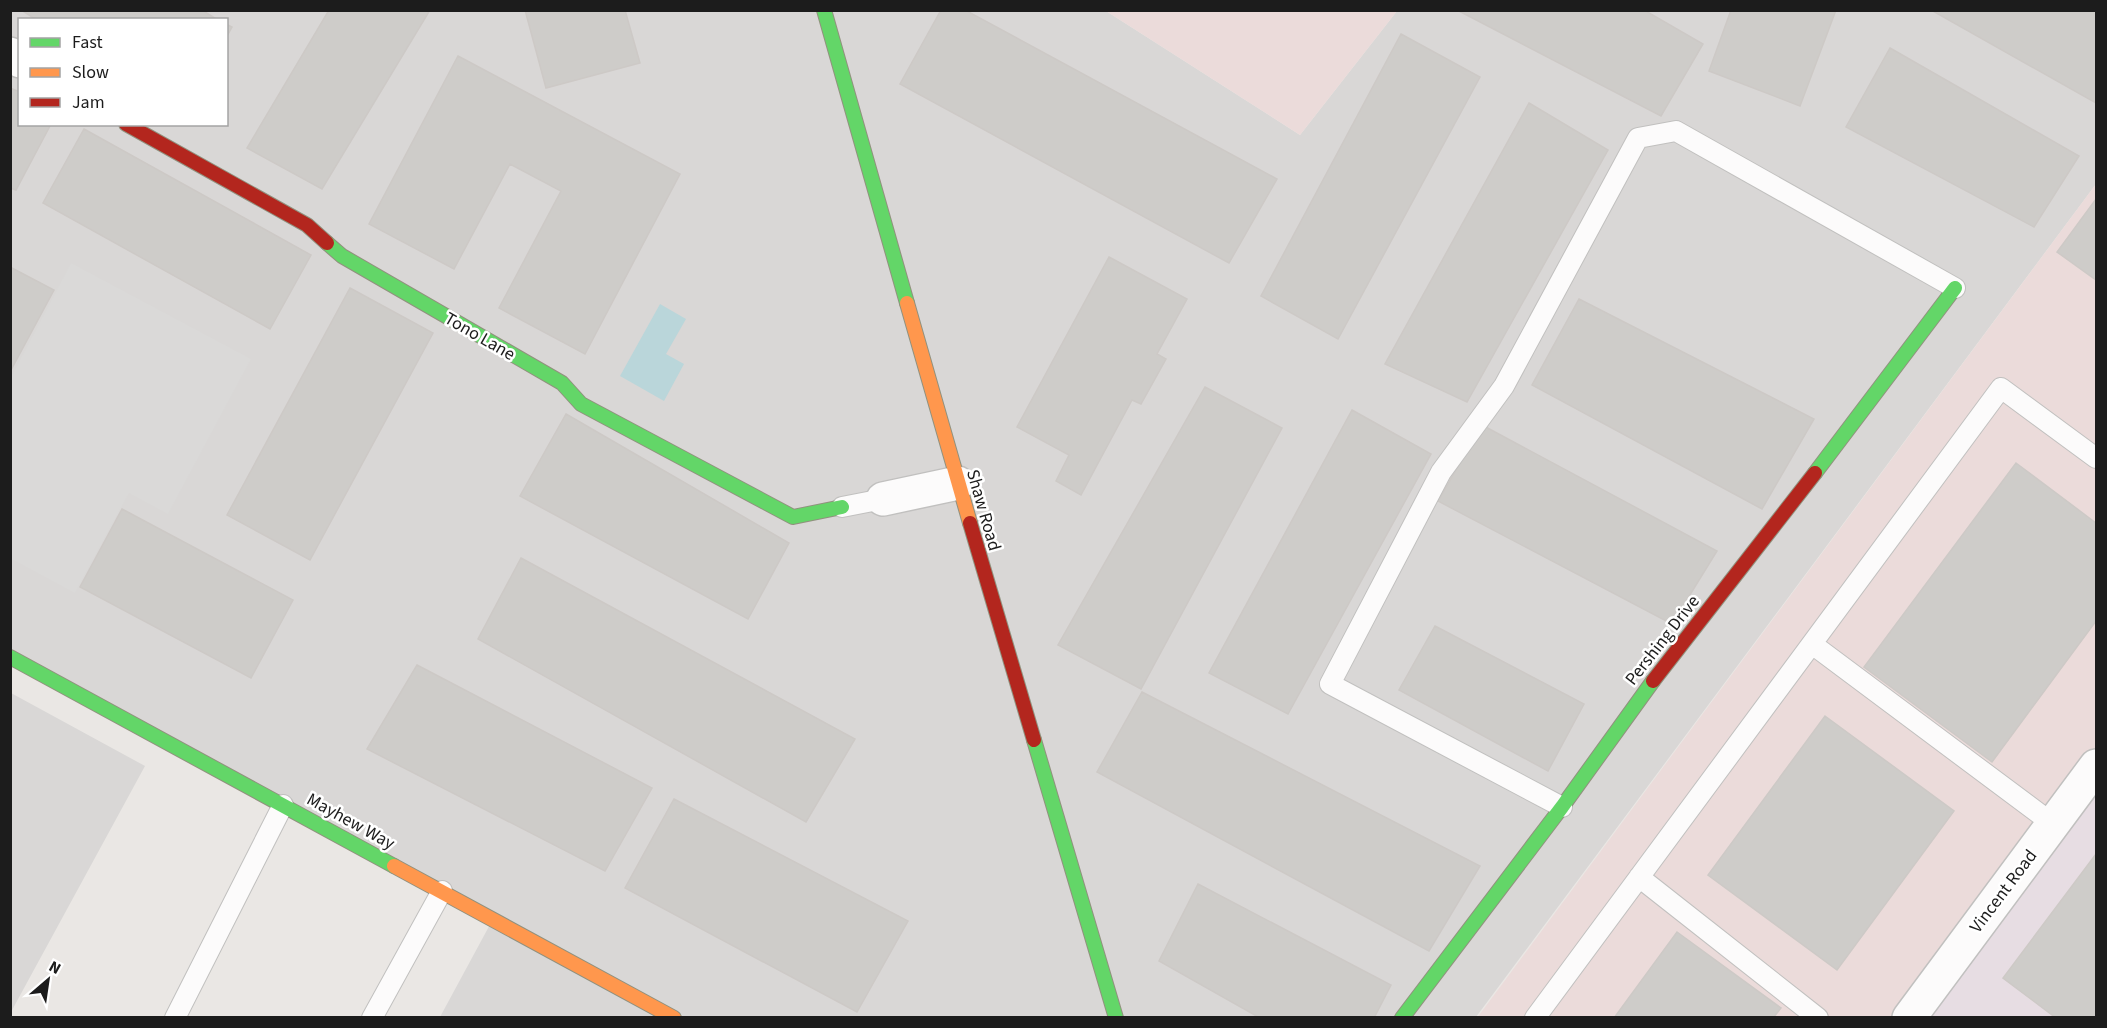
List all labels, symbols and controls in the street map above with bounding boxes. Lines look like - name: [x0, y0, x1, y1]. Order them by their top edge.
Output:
- legend: [18, 18, 228, 126]
- text: Fast: [72, 30, 103, 55]
- text: Slow: [72, 60, 109, 85]
- text: Jam: [72, 90, 105, 115]
- street label: Tono Lane: [440, 306, 520, 367]
- street label: Shaw Road: [960, 466, 1007, 554]
- street label: Pershing Drive: [1619, 590, 1706, 691]
- street label: Mayhew Way: [302, 787, 400, 856]
- street label: Vincent Road: [1964, 844, 2043, 938]
- north arrow: [18, 950, 78, 1010]
- text: N: [45, 956, 65, 980]

